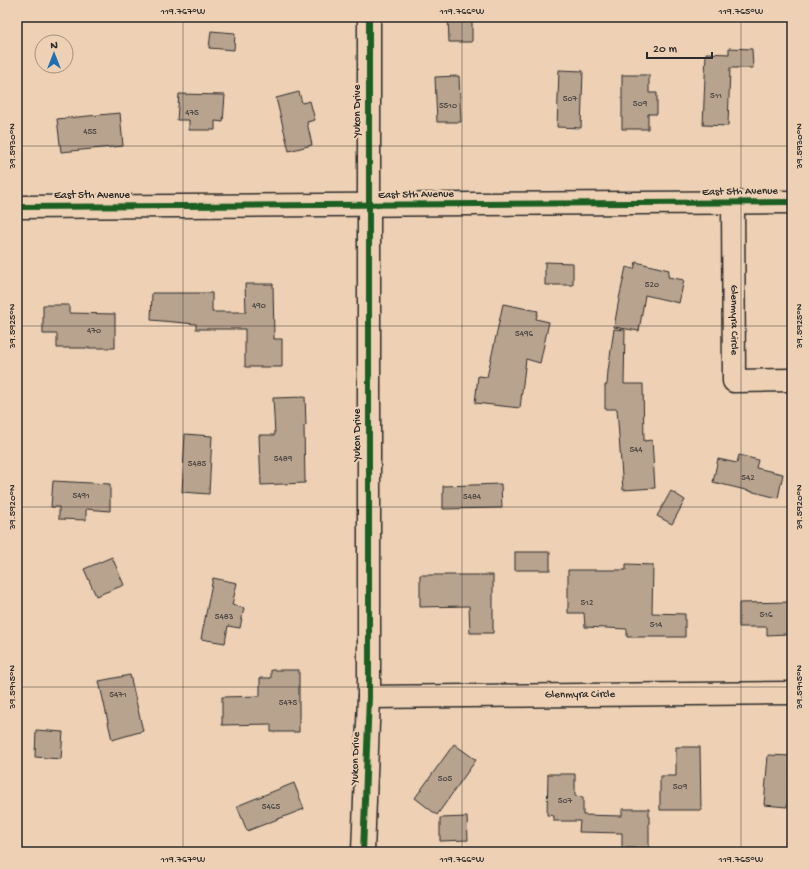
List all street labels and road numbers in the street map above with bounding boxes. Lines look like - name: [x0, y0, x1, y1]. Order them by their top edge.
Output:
- street label: Yukon Drive: [352, 84, 364, 138]
- street label: East 5th Avenue: [702, 185, 778, 199]
- street label: East 5th Avenue: [378, 188, 454, 202]
- street label: East 5th Avenue: [54, 190, 130, 202]
- street label: Glenmyra Circle: [727, 285, 740, 355]
- street label: Yukon Drive: [352, 408, 364, 462]
- street label: Glenmyra Circle: [545, 689, 616, 701]
- street label: Yukon Drive: [349, 731, 363, 786]

